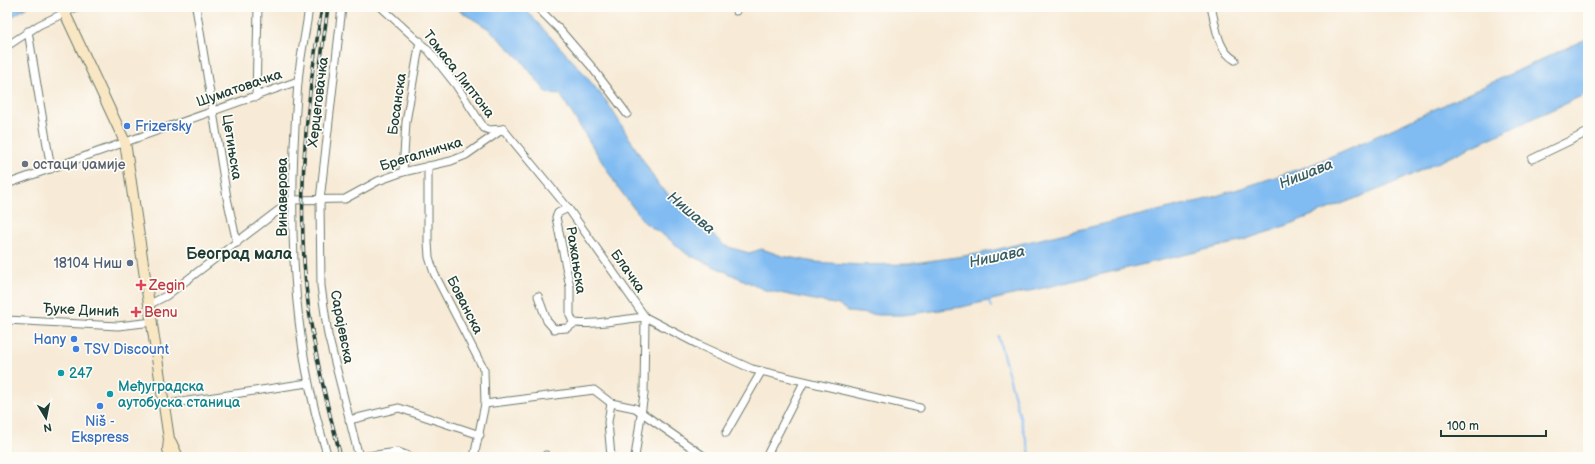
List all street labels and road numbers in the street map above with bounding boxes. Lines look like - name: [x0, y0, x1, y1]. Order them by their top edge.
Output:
- street label: Томаса Липтона: [420, 27, 499, 122]
- street label: Херцеговачка: [304, 55, 332, 148]
- street label: Шуматовачка: [194, 65, 285, 111]
- street label: Босанска: [384, 71, 410, 136]
- street label: Цетињска: [218, 113, 246, 182]
- street label: Брегалничка: [378, 133, 465, 175]
- street label: Винаверова: [274, 157, 291, 236]
- street label: Ражањска: [562, 225, 590, 296]
- street label: Блачка: [607, 246, 649, 296]
- street label: Бованска: [443, 273, 487, 338]
- street label: Сарајевска: [327, 289, 358, 366]
- street label: Ђуке Динић: [42, 300, 120, 320]

